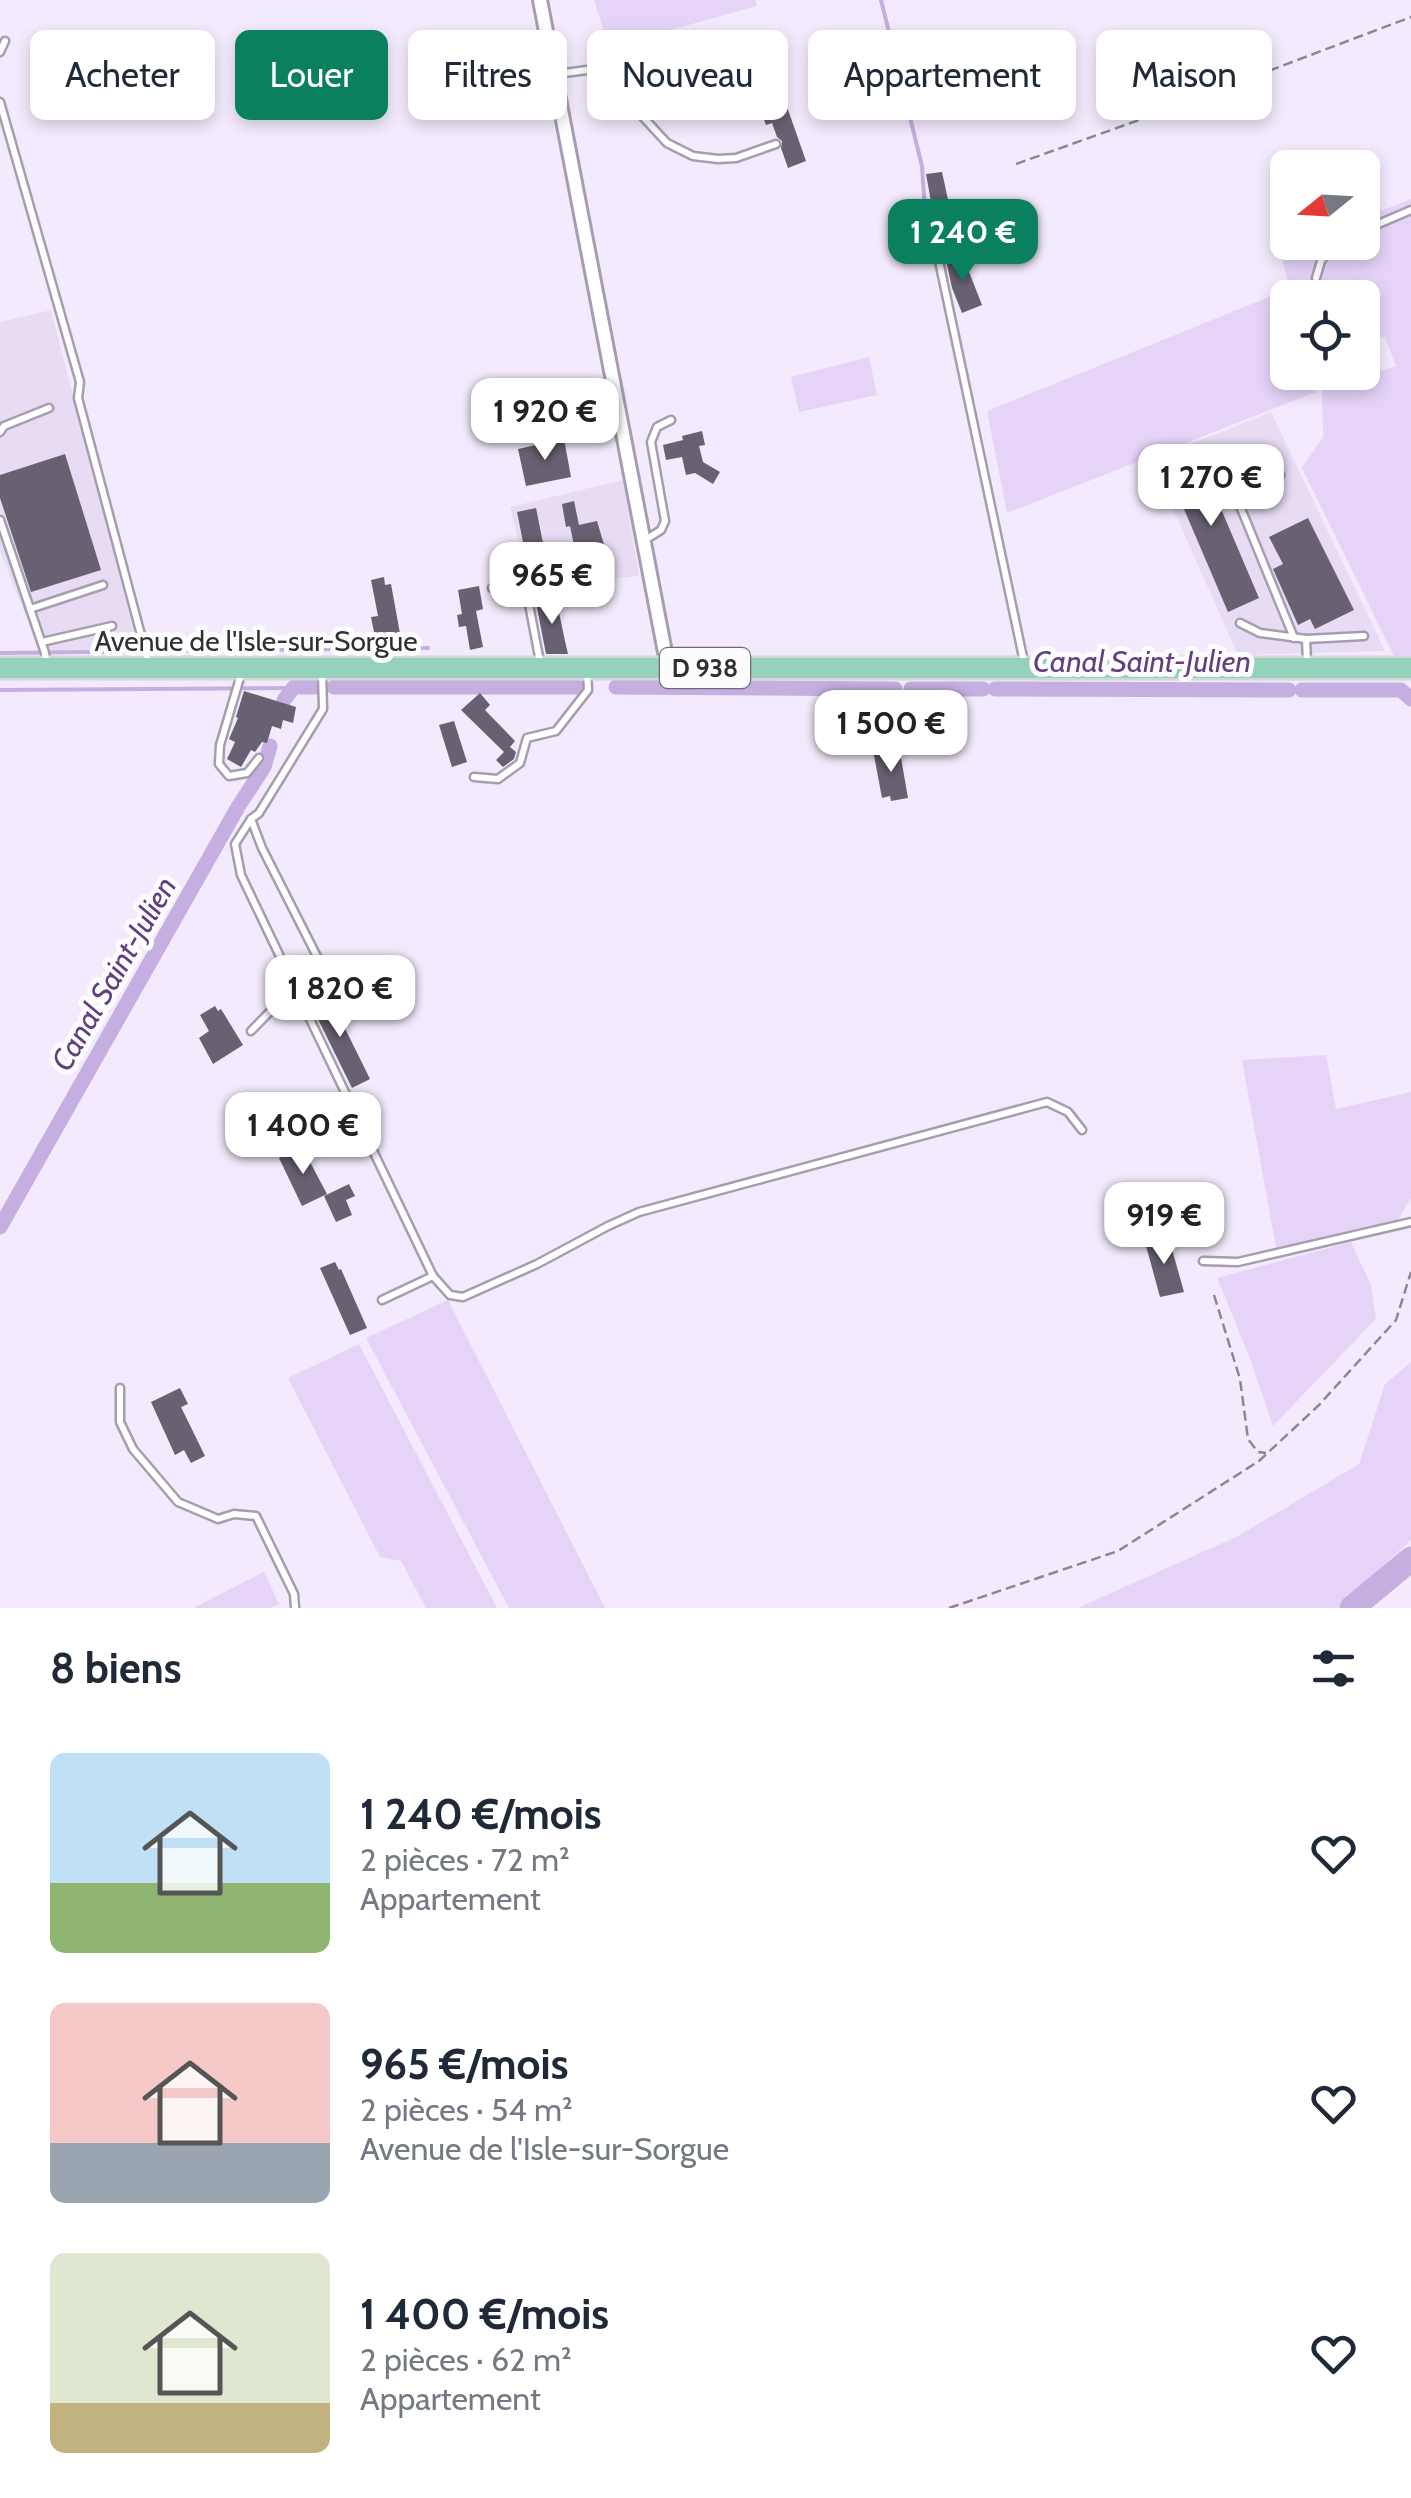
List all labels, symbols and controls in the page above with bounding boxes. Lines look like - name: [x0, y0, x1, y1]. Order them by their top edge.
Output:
- chip: Acheter: [30, 30, 215, 120]
- chip: Louer: [235, 30, 388, 120]
- chip: Filtres: [408, 30, 567, 120]
- chip: Nouveau: [587, 30, 788, 120]
- chip: Appartement: [808, 30, 1076, 120]
- chip: Maison: [1096, 30, 1272, 120]
- north arrow: [1270, 150, 1380, 260]
- map controls: [1270, 150, 1380, 390]
- pin: 1 240 €: [871, 199, 1055, 284]
- text: 1 240 €: [910, 212, 1016, 251]
- button: locate: [1270, 280, 1380, 390]
- pin: 1 920 €: [453, 378, 637, 463]
- text: 1 920 €: [493, 391, 597, 430]
- pin: 1 270 €: [1119, 444, 1303, 529]
- text: 1 270 €: [1160, 457, 1262, 496]
- pin: 965 €: [482, 542, 622, 627]
- text: 965 €: [512, 555, 592, 594]
- street label: Avenue de l'Isle-sur-Sorgue: [95, 624, 417, 658]
- water label: Canal Saint-Julien: [1033, 643, 1251, 680]
- road number: D 938: [660, 648, 750, 688]
- pin: 1 500 €: [799, 690, 983, 775]
- text: 1 500 €: [836, 703, 946, 742]
- water label: Canal Saint-Julien: [43, 870, 184, 1077]
- pin: 1 820 €: [248, 955, 432, 1040]
- text: 1 820 €: [287, 968, 393, 1007]
- pin: 1 400 €: [211, 1092, 395, 1177]
- text: 1 400 €: [247, 1105, 359, 1144]
- pin: 919 €: [1094, 1182, 1234, 1267]
- text: 919 €: [1126, 1195, 1202, 1234]
- icon: filters: [1306, 1641, 1361, 1696]
- text: 8 biens: [50, 1642, 181, 1694]
- text: 1 240 €/mois: [360, 1788, 602, 1840]
- icon: home: [130, 1793, 250, 1913]
- icon: heart: [1306, 1826, 1361, 1881]
- text: 2 pièces · 72 m²: [360, 1840, 570, 1879]
- text: Appartement: [360, 1879, 541, 1918]
- text: 965 €/mois: [360, 2038, 568, 2090]
- icon: home: [130, 2043, 250, 2163]
- icon: heart: [1306, 2076, 1361, 2131]
- text: 2 pièces · 54 m²: [360, 2090, 573, 2129]
- text: Avenue de l'Isle-sur-Sorgue: [360, 2129, 729, 2168]
- text: 1 400 €/mois: [360, 2288, 609, 2340]
- icon: home: [130, 2293, 250, 2413]
- icon: heart: [1306, 2326, 1361, 2381]
- text: 2 pièces · 62 m²: [360, 2340, 572, 2379]
- text: Appartement: [360, 2379, 541, 2418]

